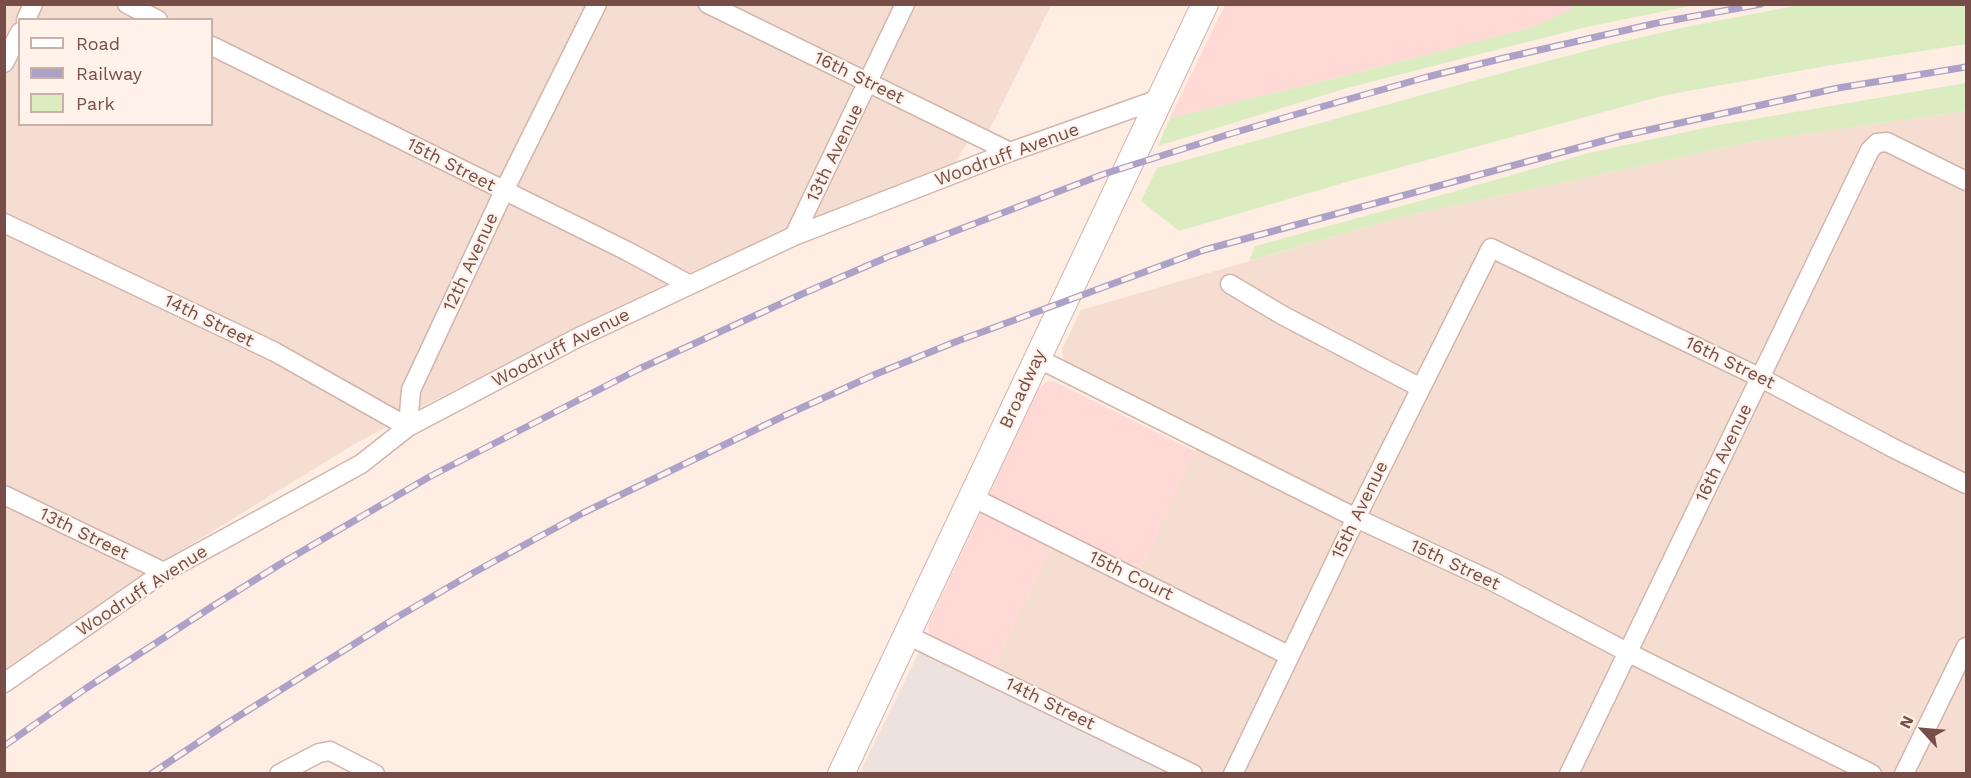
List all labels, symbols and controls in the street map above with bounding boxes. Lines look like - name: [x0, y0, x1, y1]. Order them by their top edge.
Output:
- legend: [18, 18, 213, 126]
- text: Road: [76, 33, 120, 54]
- street label: 16th Street: [811, 47, 907, 109]
- text: Railway: [76, 63, 142, 84]
- text: Park: [76, 93, 115, 114]
- street label: 13th Avenue: [802, 101, 868, 205]
- street label: Woodruff Avenue: [932, 119, 1082, 191]
- street label: 15th Street: [403, 133, 499, 197]
- street label: 12th Avenue: [439, 209, 503, 315]
- street label: 14th Street: [161, 290, 257, 352]
- street label: Woodruff Avenue: [488, 304, 634, 392]
- street label: 16th Street: [1682, 332, 1778, 394]
- street label: Broadway: [995, 346, 1051, 432]
- street label: 16th Avenue: [1691, 400, 1757, 506]
- street label: 15th Avenue: [1327, 458, 1393, 562]
- street label: 13th Street: [36, 503, 132, 565]
- street label: 15th Street: [1407, 535, 1503, 595]
- street label: Woodruff Avenue: [72, 541, 212, 641]
- street label: 15th Court: [1085, 546, 1177, 606]
- street label: 14th Street: [1002, 673, 1098, 735]
- north arrow: [1893, 700, 1953, 760]
- text: N: [1895, 712, 1918, 731]

